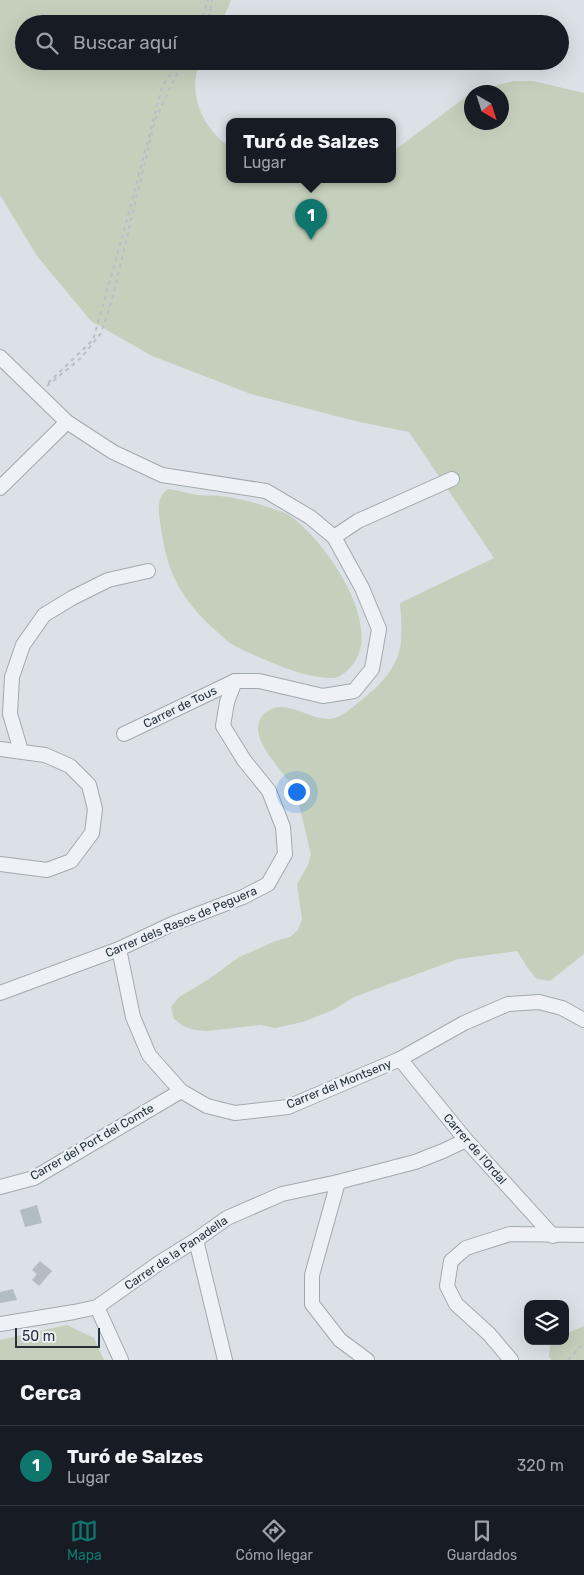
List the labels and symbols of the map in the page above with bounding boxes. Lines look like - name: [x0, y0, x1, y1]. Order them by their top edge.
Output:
- north arrow: [464, 85, 509, 130]
- pin: 1: [295, 199, 327, 240]
- street label: Carrer de Tous: [141, 683, 219, 731]
- your location: [284, 779, 310, 805]
- street label: Carrer dels Rasos de Peguera: [103, 884, 259, 960]
- street label: Carrer del Montseny: [284, 1056, 394, 1111]
- street label: Carrer del Port del Comte: [28, 1101, 157, 1183]
- street label: Carrer de l'Ordal: [440, 1111, 510, 1187]
- street label: Carrer de la Panadella: [122, 1213, 230, 1293]
- scale bar: [15, 1325, 100, 1348]

